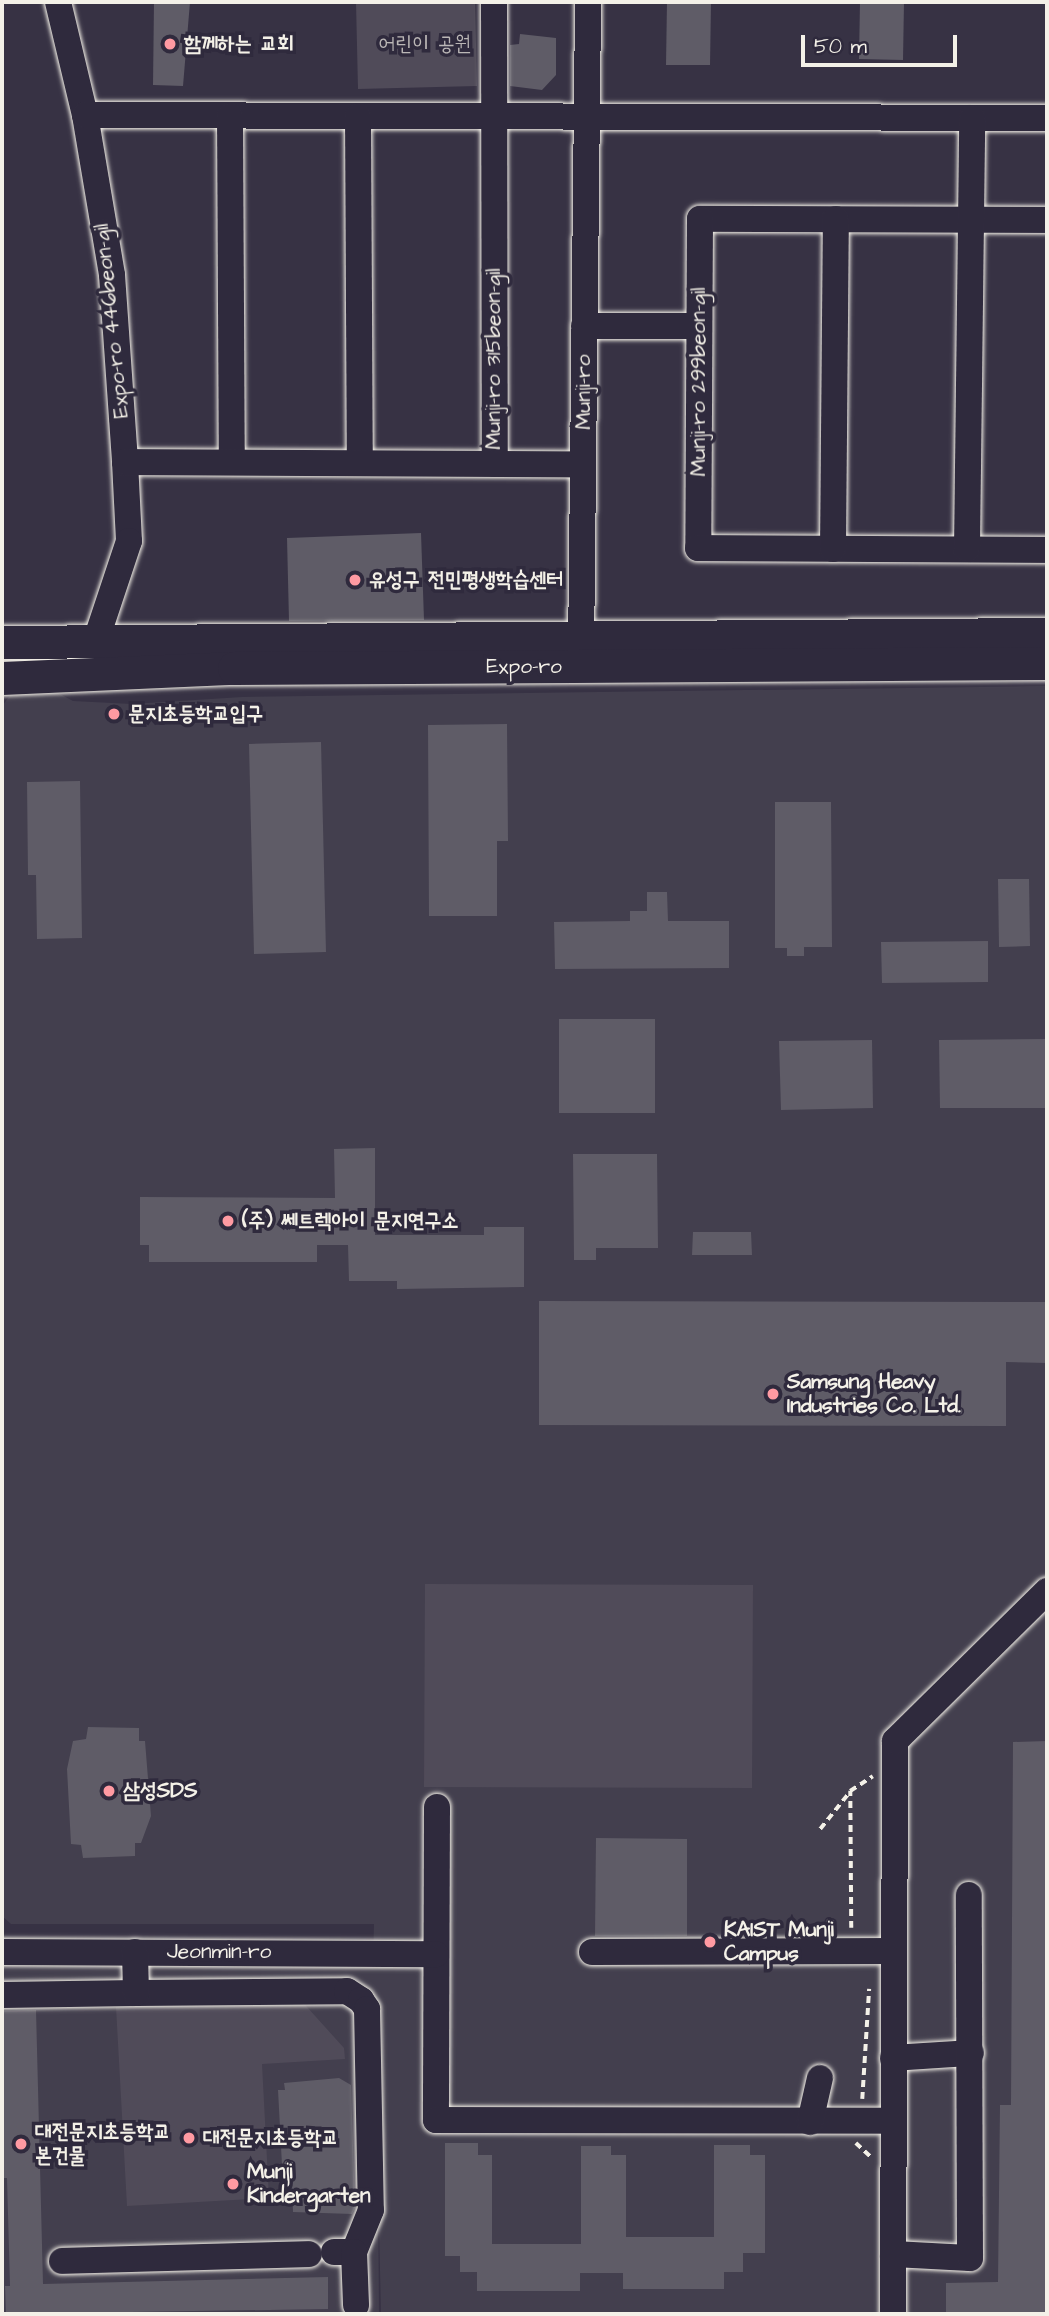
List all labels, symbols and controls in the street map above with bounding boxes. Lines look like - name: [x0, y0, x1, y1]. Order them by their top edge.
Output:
- scale bar: [804, 21, 960, 65]
- place label: 함께하는 교회: [184, 31, 294, 57]
- park label: 어린이 공원: [379, 31, 471, 57]
- text: 50 m: [814, 32, 867, 61]
- marker: 함께하는 교회: [162, 36, 178, 52]
- street label: Expo-ro 446beon-gil: [89, 223, 135, 419]
- street label: Munji-ro 315beon-gil: [481, 268, 507, 450]
- street label: Munji-ro 299beon-gil: [686, 288, 712, 476]
- street label: Munji-ro: [571, 354, 597, 430]
- place label: 유성구 전민평생학습센터: [369, 567, 563, 593]
- marker: 유성구 전민평생학습센터: [347, 572, 363, 588]
- street label: Expo-ro: [486, 654, 562, 680]
- place label: 문지초등학교입구: [128, 701, 263, 727]
- marker: 문지초등학교입구: [106, 706, 122, 722]
- place label: (주) 쎄트렉아이 문지연구소: [242, 1208, 458, 1234]
- marker: (주) 쎄트렉아이 문지연구소: [220, 1213, 236, 1229]
- place label: Samsung Heavy Industries Co. Ltd.: [787, 1369, 961, 1419]
- marker: Samsung Heavy Industries Co. Ltd.: [765, 1386, 781, 1402]
- place label: 삼성SDS: [123, 1778, 197, 1804]
- marker: 삼성SDS: [101, 1783, 117, 1799]
- place label: KAIST Munji Campus: [724, 1917, 834, 1967]
- marker: KAIST Munji Campus: [702, 1934, 718, 1950]
- street label: Jeonmin-ro: [167, 1939, 271, 1965]
- place label: 대전문지초등학교 본건물: [35, 2119, 170, 2169]
- place label: 대전문지초등학교: [203, 2125, 338, 2151]
- marker: 대전문지초등학교: [181, 2130, 197, 2146]
- marker: 대전문지초등학교 본건물: [13, 2136, 29, 2152]
- place label: Munji Kindergarten: [247, 2159, 371, 2209]
- marker: Munji Kindergarten: [225, 2176, 241, 2192]

